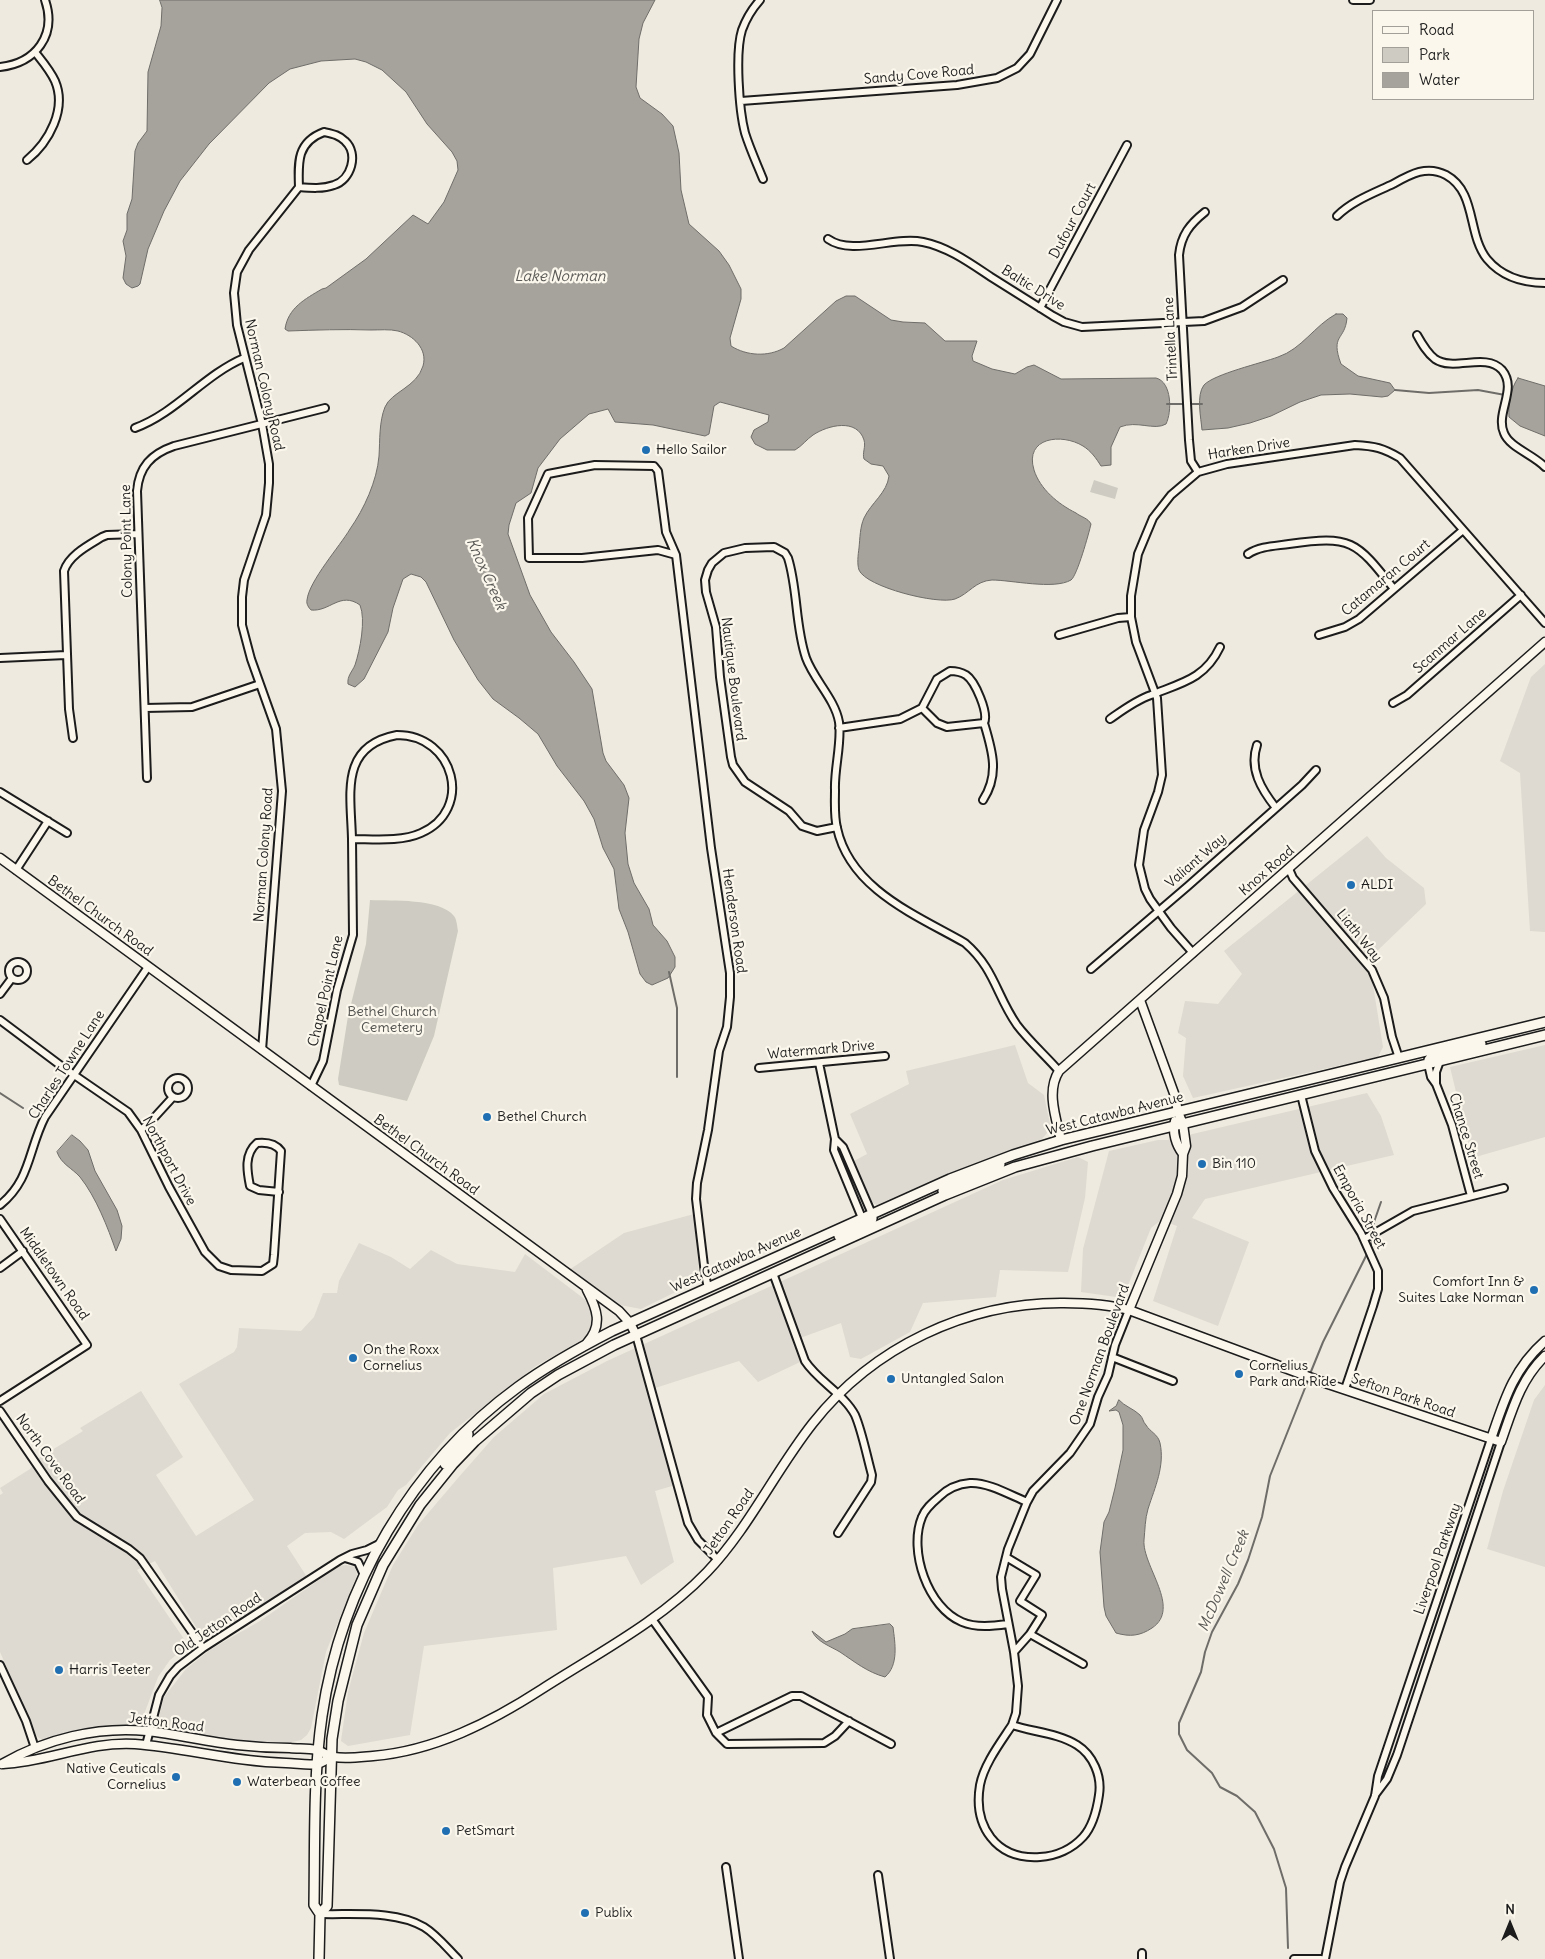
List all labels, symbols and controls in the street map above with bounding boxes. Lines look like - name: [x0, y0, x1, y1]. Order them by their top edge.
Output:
- legend: [1372, 10, 1535, 100]
- text: Road: [1419, 20, 1454, 39]
- text: Park: [1419, 45, 1450, 64]
- street label: Sandy Cove Road: [863, 62, 975, 88]
- text: Water: [1419, 70, 1460, 89]
- street label: Dufour Court: [1046, 180, 1100, 262]
- street label: Baltic Drive: [998, 262, 1068, 314]
- water label: Lake Norman: [515, 268, 605, 286]
- street label: Trintella Lane: [1160, 297, 1182, 381]
- street label: Norman Colony Road: [241, 317, 287, 453]
- street label: Harken Drive: [1207, 434, 1291, 464]
- place label: Hello Sailor: [656, 442, 727, 458]
- marker: Hello Sailor: [640, 444, 652, 456]
- street label: Colony Point Lane: [118, 484, 136, 598]
- water label: Knox Creek: [462, 535, 510, 613]
- street label: Catamaran Court: [1338, 536, 1434, 620]
- street label: Scanmar Lane: [1410, 605, 1490, 677]
- street label: Nautique Boulevard: [717, 616, 749, 742]
- street label: Norman Colony Road: [251, 787, 277, 923]
- street label: Valiant Way: [1162, 830, 1230, 892]
- street label: Knox Road: [1236, 843, 1298, 899]
- street label: Henderson Road: [718, 868, 750, 974]
- street label: Bethel Church Road: [44, 872, 156, 960]
- place label: ALDI: [1361, 877, 1393, 893]
- marker: ALDI: [1345, 879, 1357, 891]
- street label: Liath Way: [1333, 906, 1385, 966]
- street label: Chapel Point Lane: [305, 934, 347, 1048]
- park label: Bethel Church Cemetery: [347, 1004, 437, 1036]
- street label: Charles Towne Lane: [25, 1007, 109, 1123]
- street label: Watermark Drive: [767, 1037, 875, 1063]
- street label: West Catawba Avenue: [1045, 1089, 1185, 1139]
- street label: Chance Street: [1445, 1091, 1487, 1181]
- place label: Bethel Church: [497, 1109, 587, 1125]
- street label: Bethel Church Road: [370, 1111, 482, 1199]
- marker: Bethel Church: [481, 1111, 493, 1123]
- street label: Northport Drive: [138, 1114, 200, 1208]
- place label: Bin 110: [1212, 1156, 1256, 1172]
- marker: Bin 110: [1196, 1158, 1208, 1170]
- street label: Emporia Street: [1329, 1162, 1389, 1252]
- street label: Middletown Road: [16, 1224, 92, 1324]
- street label: West Catawba Avenue: [668, 1224, 804, 1296]
- place label: Comfort Inn & Suites Lake Norman: [1398, 1274, 1524, 1306]
- street label: One Norman Boulevard: [1067, 1282, 1133, 1428]
- marker: Comfort Inn & Suites Lake Norman: [1528, 1284, 1540, 1296]
- place label: On the Roxx Cornelius: [363, 1342, 439, 1374]
- marker: On the Roxx Cornelius: [347, 1352, 359, 1364]
- place label: Cornelius Park and Ride: [1249, 1358, 1337, 1390]
- marker: Cornelius Park and Ride: [1233, 1368, 1245, 1380]
- street label: Sefton Park Road: [1349, 1370, 1457, 1422]
- place label: Untangled Salon: [901, 1371, 1004, 1387]
- marker: Untangled Salon: [885, 1373, 897, 1385]
- street label: North Cove Road: [12, 1411, 88, 1507]
- street label: Jetton Road: [700, 1486, 758, 1558]
- street label: Liverpool Parkway: [1411, 1501, 1465, 1617]
- water label: McDowell Creek: [1195, 1528, 1253, 1634]
- street label: Old Jetton Road: [171, 1590, 265, 1660]
- place label: Harris Teeter: [69, 1662, 151, 1678]
- marker: Harris Teeter: [53, 1664, 65, 1676]
- street label: Jetton Road: [127, 1710, 205, 1736]
- place label: Native Ceuticals Cornelius: [66, 1761, 166, 1794]
- marker: Native Ceuticals Cornelius: [170, 1771, 182, 1783]
- place label: Waterbean Coffee: [247, 1774, 361, 1790]
- marker: Waterbean Coffee: [231, 1776, 243, 1788]
- place label: PetSmart: [456, 1823, 515, 1839]
- marker: PetSmart: [440, 1825, 452, 1837]
- north arrow: [1485, 1899, 1535, 1949]
- text: N: [1505, 1900, 1515, 1918]
- place label: Publix: [595, 1905, 632, 1921]
- marker: Publix: [579, 1907, 591, 1919]

